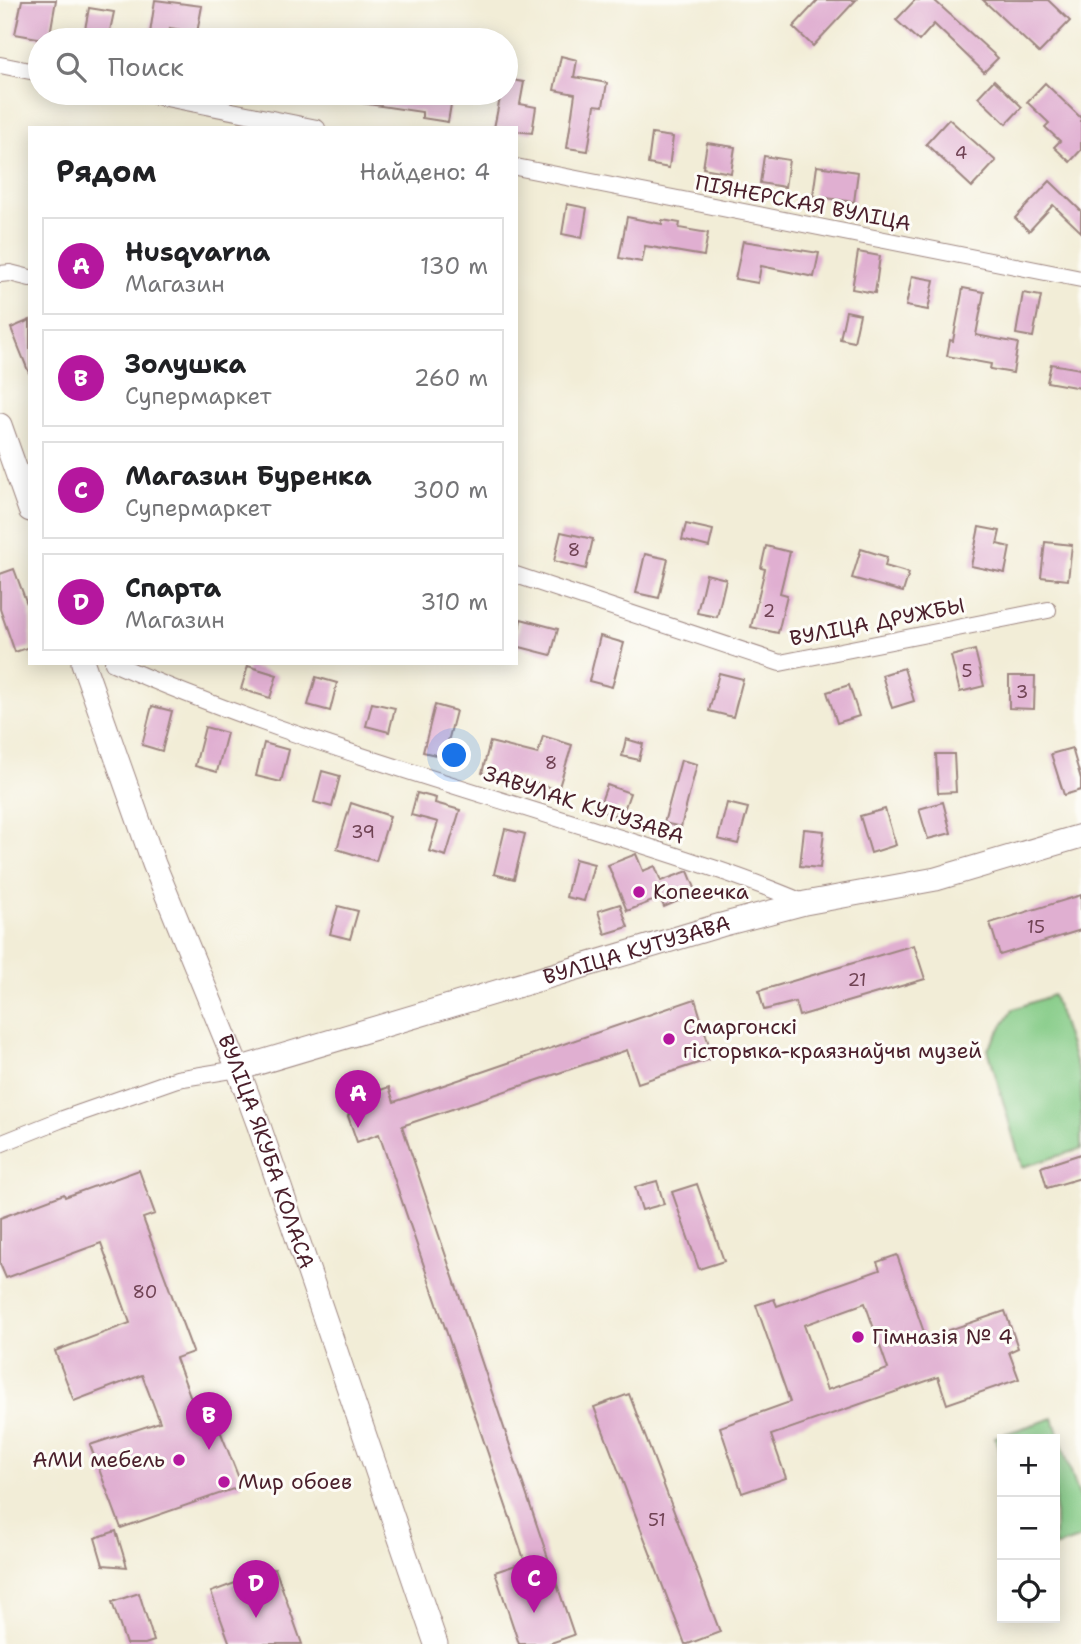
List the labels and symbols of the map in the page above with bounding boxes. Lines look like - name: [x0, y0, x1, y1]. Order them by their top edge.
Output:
- house number: 4: [955, 141, 967, 165]
- street label: ПІЯНЕРСКАЯ ВУЛІЦА: [693, 168, 913, 238]
- house number: 8: [568, 538, 580, 562]
- street label: ВУЛІЦА ДРУЖБЫ: [787, 591, 967, 653]
- house number: 2: [763, 599, 775, 623]
- house number: 5: [961, 659, 973, 683]
- house number: 3: [1016, 680, 1028, 704]
- your location: [437, 738, 471, 772]
- house number: 8: [545, 751, 557, 775]
- street label: ЗАВУЛАК КУТУЗАВА: [480, 759, 688, 851]
- house number: 39: [351, 820, 375, 844]
- place label: Копеечка: [653, 878, 749, 906]
- marker: Копеечка: [631, 884, 647, 900]
- street label: ВУЛІЦА КУТУЗАВА: [540, 909, 733, 991]
- house number: 15: [1027, 915, 1045, 939]
- house number: 21: [847, 968, 867, 992]
- place label: Смаргонскі гісторыка-краязнаўчы музей: [683, 1013, 982, 1065]
- street label: ВУЛІЦА ЯКУБА КОЛАСА: [211, 1030, 321, 1272]
- marker: Смаргонскі гісторыка-краязнаўчы музей: [661, 1031, 677, 1047]
- pin: A: [335, 1070, 381, 1128]
- house number: 80: [133, 1280, 157, 1304]
- place label: Гімназія № 4: [872, 1323, 1013, 1351]
- marker: Гімназія № 4: [850, 1329, 866, 1345]
- pin: B: [186, 1392, 232, 1450]
- place label: АМИ мебель: [32, 1446, 165, 1474]
- marker: АМИ мебель: [171, 1452, 187, 1468]
- place label: Мир обоев: [238, 1468, 352, 1496]
- marker: Мир обоев: [216, 1474, 232, 1490]
- house number: 51: [648, 1508, 666, 1532]
- pin: C: [511, 1555, 557, 1613]
- pin: D: [233, 1560, 279, 1618]

